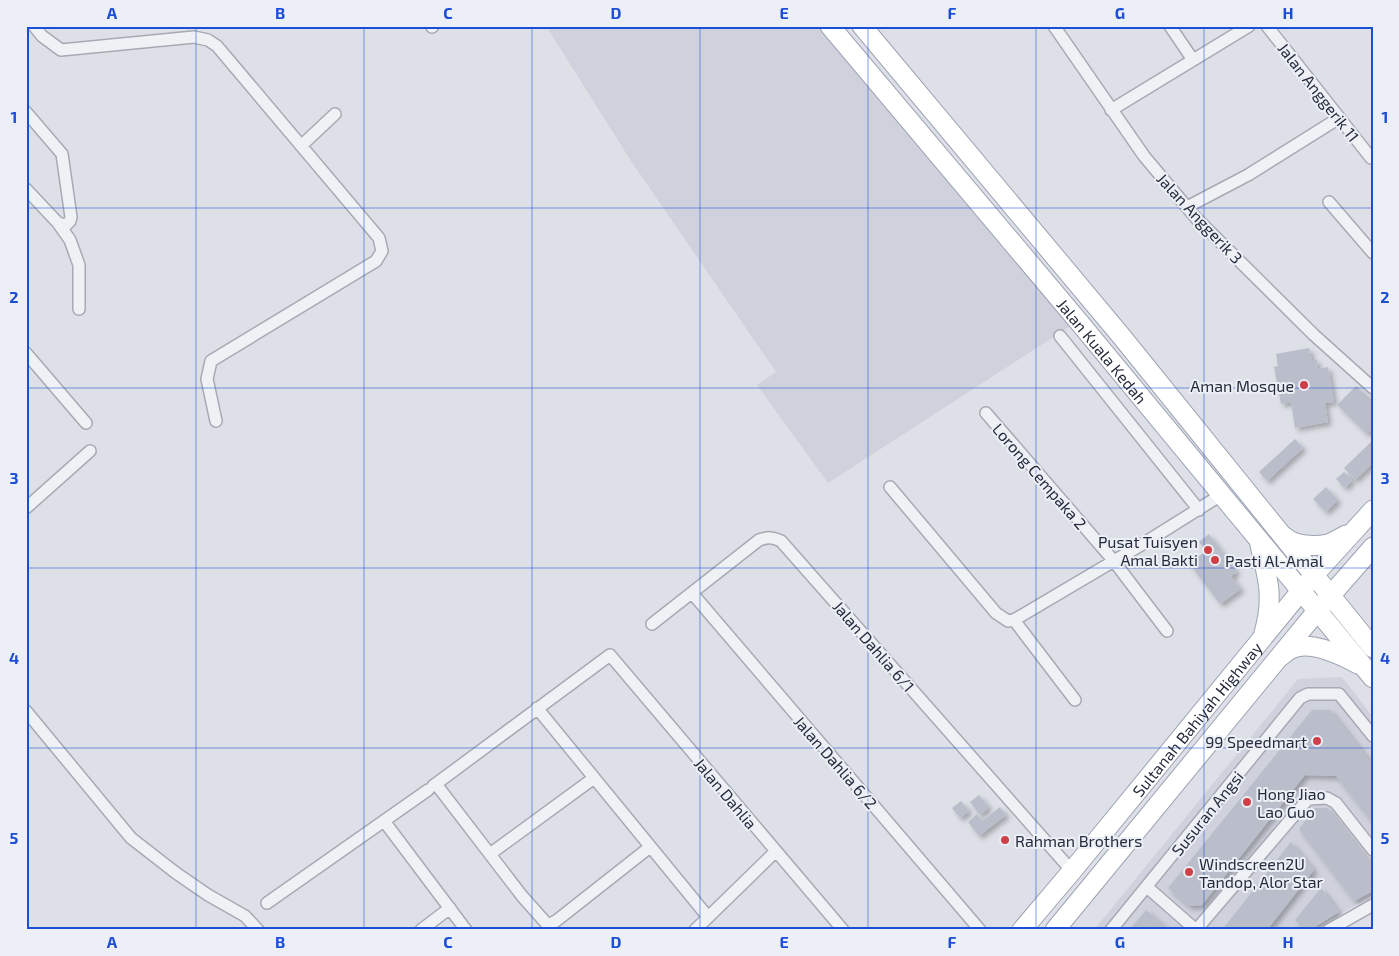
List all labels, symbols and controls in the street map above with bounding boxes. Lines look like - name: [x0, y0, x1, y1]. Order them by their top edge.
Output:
- text: A: [107, 3, 118, 22]
- text: B: [275, 3, 285, 22]
- text: C: [443, 3, 453, 22]
- text: D: [611, 3, 622, 22]
- text: E: [779, 3, 789, 22]
- text: F: [948, 3, 957, 22]
- text: G: [1115, 3, 1125, 22]
- text: H: [1282, 3, 1294, 22]
- street label: Jalan Anggerik 11: [1274, 39, 1364, 145]
- text: 1: [11, 107, 17, 126]
- text: 1: [1382, 107, 1388, 126]
- street label: Jalan Anggerik 3: [1153, 169, 1247, 267]
- text: 2: [9, 287, 19, 306]
- text: 2: [1380, 287, 1390, 306]
- street label: Jalan Kuala Kedah: [1054, 295, 1151, 407]
- place label: Aman Mosque: [1190, 376, 1294, 395]
- marker: Aman Mosque: [1298, 379, 1310, 391]
- street label: Lorong Cempaka 2: [989, 419, 1091, 533]
- text: 3: [9, 468, 19, 487]
- text: 3: [1380, 468, 1390, 487]
- place label: Pusat Tuisyen Amal Bakti: [1098, 532, 1198, 569]
- marker: Pusat Tuisyen Amal Bakti: [1202, 544, 1214, 556]
- place label: Pasti Al-Amal: [1225, 551, 1324, 570]
- marker: Pasti Al-Amal: [1209, 554, 1221, 566]
- street label: Jalan Dahlia 6/1: [829, 597, 919, 695]
- street label: Sultanah Bahiyah Highway: [1128, 637, 1266, 800]
- text: 4: [9, 648, 19, 667]
- text: 4: [1380, 648, 1390, 667]
- street label: Jalan Dahlia 6/2: [791, 712, 881, 812]
- place label: 99 Speedmart: [1205, 732, 1307, 751]
- marker: 99 Speedmart: [1311, 735, 1323, 747]
- street label: Jalan Dahlia: [691, 754, 761, 832]
- street label: Susuran Angsi: [1167, 767, 1247, 859]
- place label: Hong Jiao Lao Guo: [1257, 784, 1326, 821]
- marker: Hong Jiao Lao Guo: [1241, 796, 1253, 808]
- text: 5: [10, 828, 19, 847]
- text: 5: [1381, 828, 1390, 847]
- place label: Rahman Brothers: [1015, 831, 1142, 850]
- marker: Rahman Brothers: [999, 834, 1011, 846]
- place label: Windscreen2U Tandop, Alor Star: [1199, 854, 1323, 891]
- marker: Windscreen2U Tandop, Alor Star: [1183, 866, 1195, 878]
- text: A: [107, 932, 118, 951]
- text: B: [275, 932, 285, 951]
- text: C: [443, 932, 453, 951]
- text: D: [611, 932, 622, 951]
- text: E: [779, 932, 789, 951]
- text: F: [948, 932, 957, 951]
- text: G: [1115, 932, 1125, 951]
- text: H: [1282, 932, 1294, 951]

